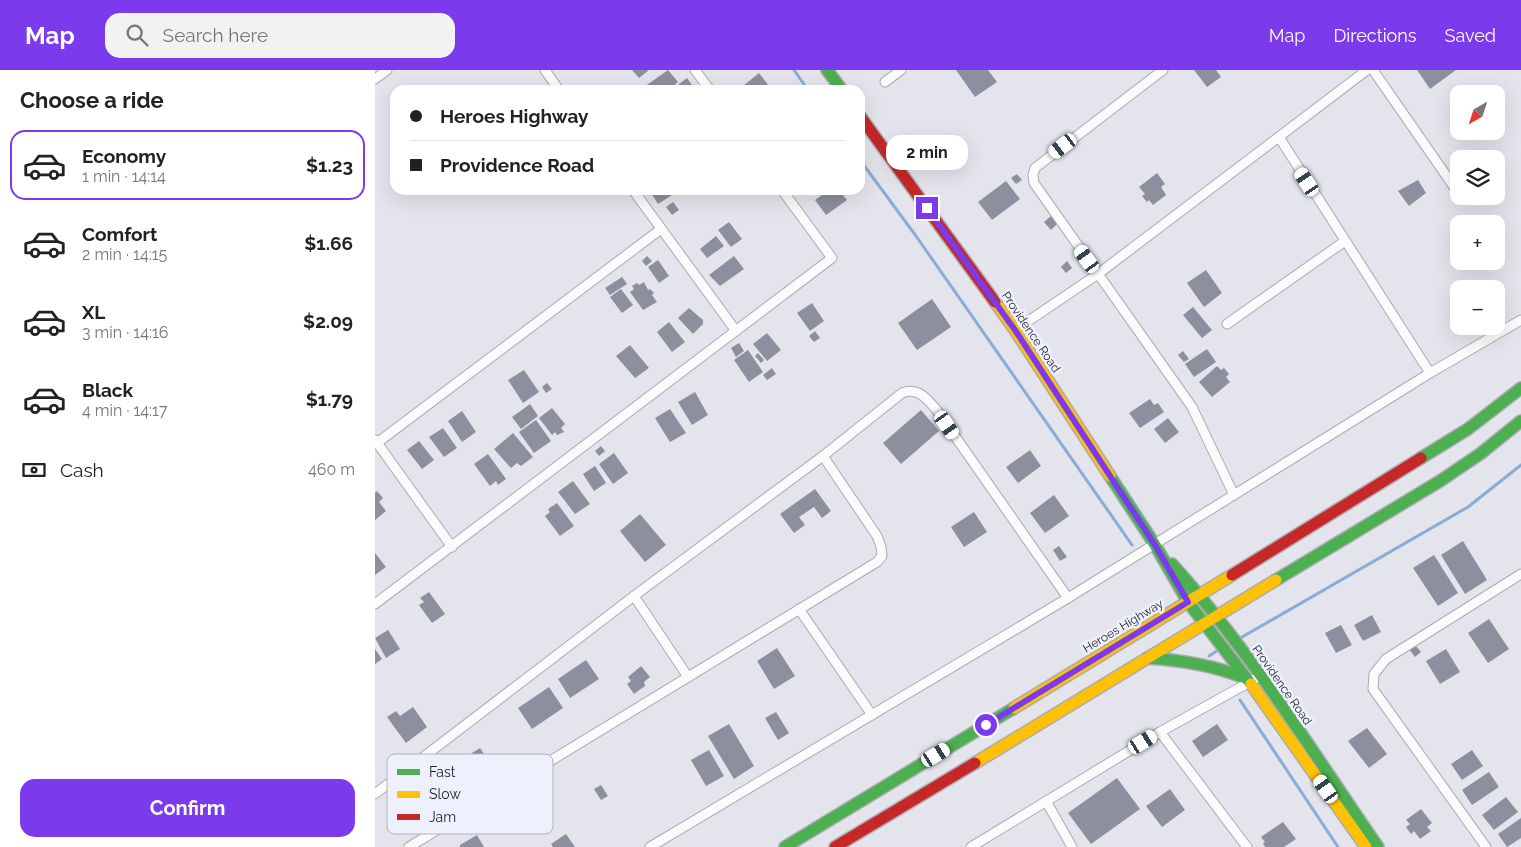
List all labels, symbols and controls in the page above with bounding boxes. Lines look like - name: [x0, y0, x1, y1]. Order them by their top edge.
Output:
- search box: [105, 13, 455, 58]
- text: Map: [25, 21, 75, 50]
- icon: search: [123, 21, 151, 49]
- text: Search here: [163, 24, 268, 46]
- text: Map: [1269, 25, 1305, 46]
- text: Directions: [1333, 25, 1417, 46]
- text: Saved: [1445, 25, 1496, 46]
- north arrow: [1450, 85, 1505, 140]
- map controls: [1450, 85, 1505, 335]
- text: Choose a ride: [20, 87, 164, 113]
- text: Heroes Highway: [440, 105, 588, 127]
- car: [1046, 131, 1079, 161]
- callout: 2 min: [886, 136, 968, 170]
- icon: car: [22, 143, 67, 188]
- text: 2 min: [906, 143, 948, 162]
- text: Economy: [82, 145, 166, 167]
- button: layers: [1450, 150, 1505, 205]
- text: $1.23: [306, 154, 353, 176]
- text: Providence Road: [440, 154, 594, 176]
- car: [1292, 165, 1321, 199]
- text: 1 min · 14:14: [82, 167, 166, 186]
- route end: [916, 197, 938, 219]
- button: +: [1450, 215, 1505, 270]
- icon: car: [22, 221, 67, 266]
- text: Comfort: [82, 223, 157, 245]
- text: $1.66: [304, 232, 353, 254]
- car: [1072, 242, 1101, 276]
- text: 2 min · 14:15: [82, 245, 167, 264]
- button: −: [1450, 280, 1505, 335]
- street label: Providence Road: [999, 289, 1063, 375]
- icon: car: [22, 299, 67, 344]
- text: XL: [82, 301, 105, 323]
- text: $2.09: [303, 310, 353, 332]
- text: 3 min · 14:16: [82, 323, 168, 342]
- icon: car: [22, 377, 67, 422]
- text: Black: [82, 379, 133, 401]
- text: $1.79: [306, 388, 353, 410]
- text: 4 min · 14:17: [82, 401, 167, 420]
- car: [932, 408, 961, 442]
- icon: cash: [20, 456, 48, 484]
- text: Cash: [60, 459, 104, 481]
- text: 460 m: [308, 460, 355, 479]
- street label: Heroes Highway: [1080, 596, 1166, 655]
- street label: Providence Road: [1249, 642, 1315, 728]
- route start: [975, 714, 997, 736]
- car: [1126, 728, 1159, 756]
- car: [919, 741, 952, 769]
- legend: [387, 754, 553, 834]
- text: Fast: [429, 764, 456, 780]
- car: [1311, 772, 1340, 806]
- button: Confirm: [20, 779, 355, 837]
- text: Slow: [429, 786, 461, 802]
- text: Jam: [429, 809, 456, 825]

